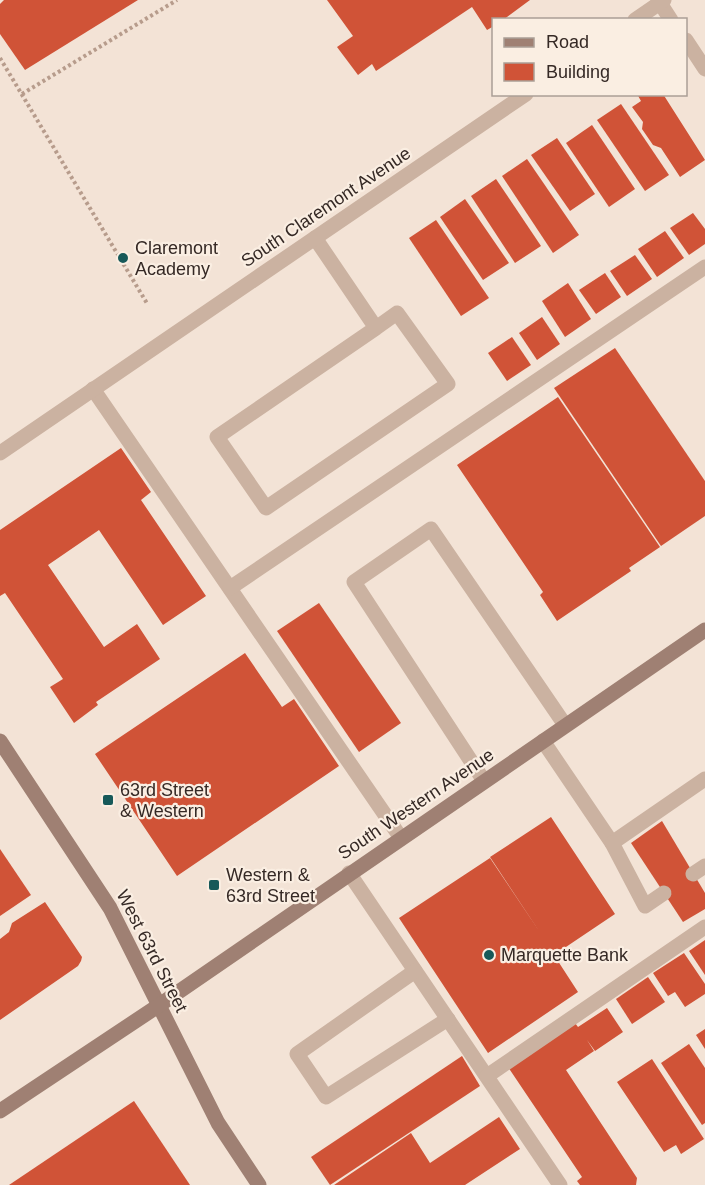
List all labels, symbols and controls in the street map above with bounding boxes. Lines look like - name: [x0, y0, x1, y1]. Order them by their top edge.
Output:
- legend: [492, 18, 687, 96]
- text: Road: [546, 32, 589, 52]
- text: Building: [546, 62, 610, 82]
- street label: South Claremont Avenue: [238, 143, 414, 271]
- place label: Claremont Academy: [135, 238, 218, 279]
- marker: Claremont Academy: [116, 251, 130, 265]
- street label: South Western Avenue: [334, 744, 498, 864]
- place label: 63rd Street & Western: [120, 780, 209, 821]
- marker: 63rd Street & Western: [101, 793, 115, 807]
- place label: Western & 63rd Street: [226, 865, 315, 906]
- marker: Western & 63rd Street: [207, 878, 221, 892]
- street label: West 63rd Street: [113, 886, 191, 1016]
- place label: Marquette Bank: [501, 945, 629, 965]
- marker: Marquette Bank: [482, 948, 496, 962]

